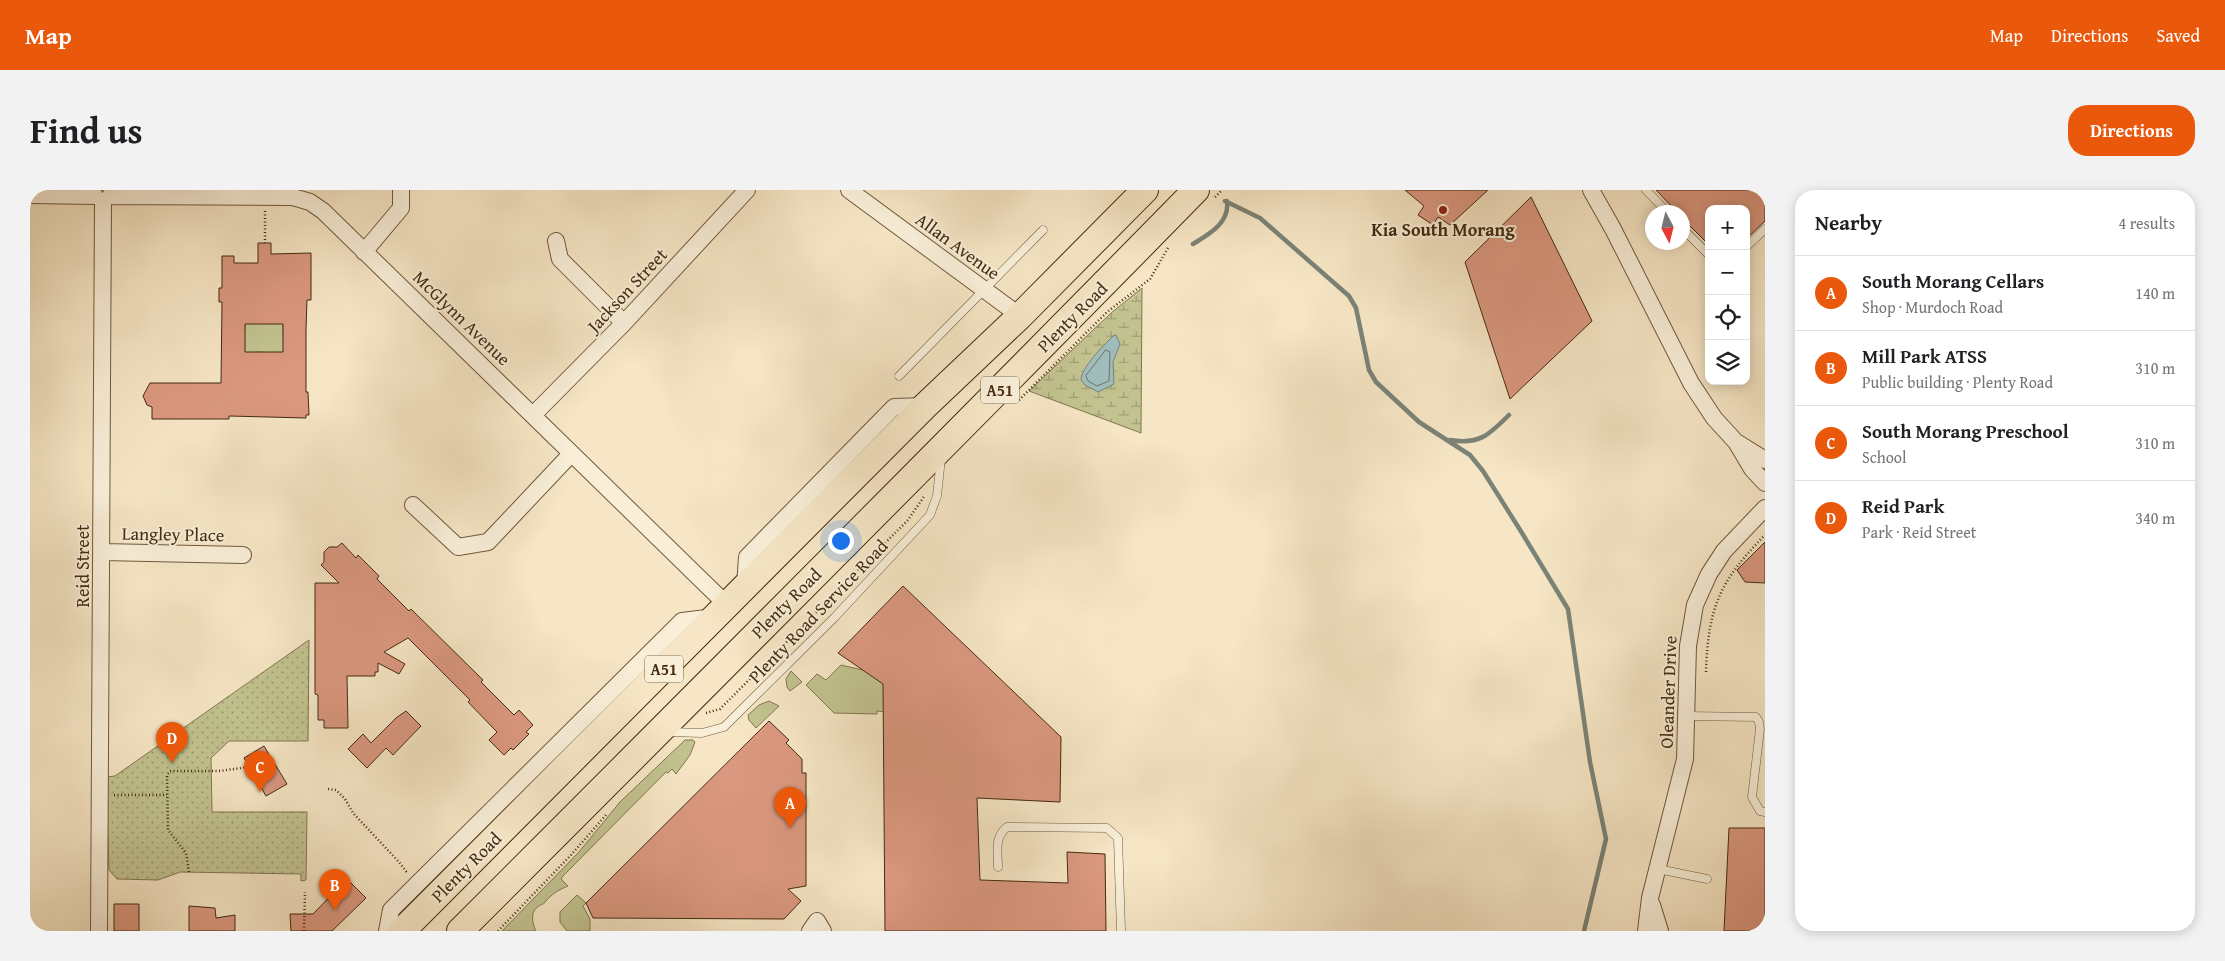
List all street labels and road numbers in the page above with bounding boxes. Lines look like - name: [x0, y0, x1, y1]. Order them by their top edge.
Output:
- street label: Allan Avenue: [910, 206, 1006, 286]
- street label: Jackson Street: [579, 241, 674, 340]
- street label: McGlynn Avenue: [407, 264, 517, 372]
- street label: Plenty Road: [1031, 275, 1114, 358]
- road number: A51: [981, 376, 1019, 404]
- street label: Langley Place: [122, 520, 224, 548]
- street label: Reid Street: [69, 524, 96, 607]
- street label: Plenty Road Service Road: [742, 533, 894, 689]
- street label: Plenty Road: [745, 561, 828, 644]
- street label: Oleander Drive: [1653, 635, 1683, 749]
- road number: A51: [645, 656, 683, 682]
- street label: Plenty Road: [425, 825, 508, 908]

